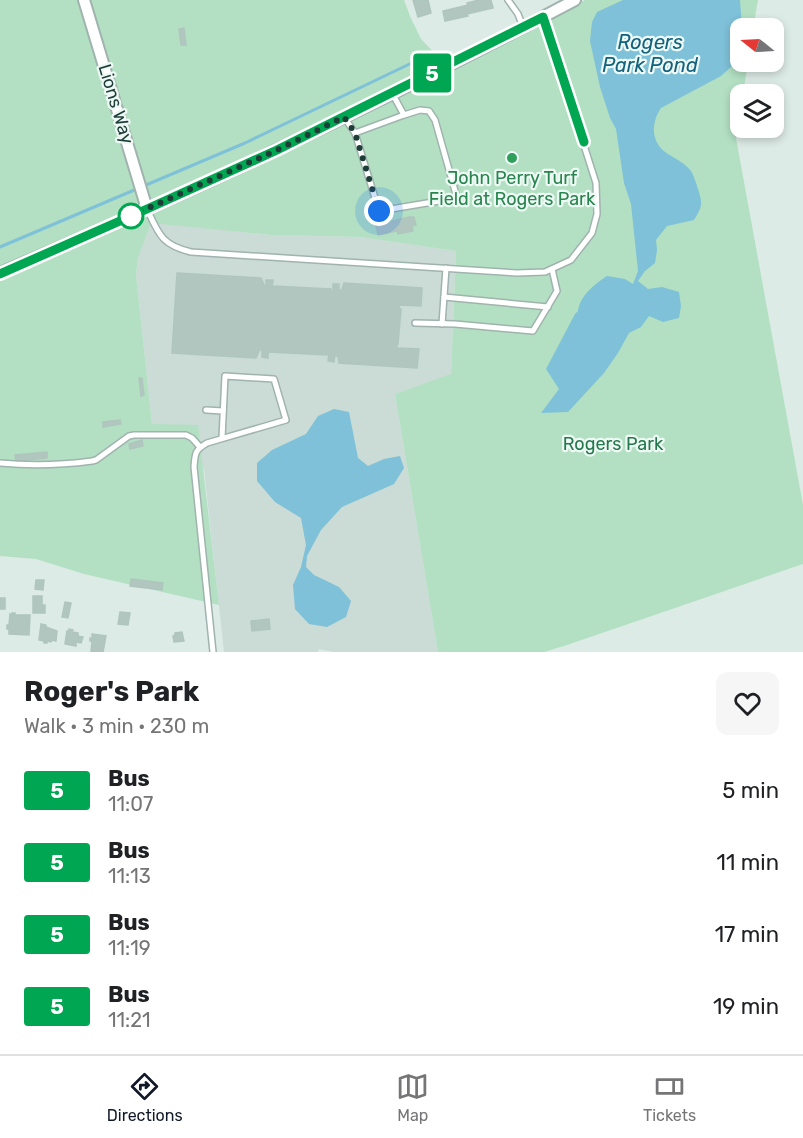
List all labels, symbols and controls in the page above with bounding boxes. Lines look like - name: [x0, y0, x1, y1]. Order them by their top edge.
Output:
- north arrow: [730, 18, 784, 72]
- map controls: [730, 18, 784, 138]
- water label: Rogers Park Pond: [602, 30, 699, 77]
- line badge: 5: [412, 54, 452, 92]
- street label: Lions Way: [93, 61, 139, 147]
- text: 5: [425, 61, 439, 86]
- button: layers: [730, 84, 784, 138]
- marker: John Perry Turf Field at Rogers Park: [505, 151, 519, 165]
- place label: John Perry Turf Field at Rogers Park: [429, 167, 596, 210]
- your location: [364, 196, 394, 226]
- unlabelled marker: [118, 203, 144, 229]
- park label: Rogers Park: [563, 433, 664, 455]
- button: heart: [716, 672, 779, 735]
- text: Roger's Park: [24, 675, 199, 708]
- text: Walk · 3 min · 230 m: [24, 714, 209, 738]
- text: Bus: [108, 765, 150, 792]
- text: 5 min: [722, 777, 779, 804]
- text: 5: [50, 778, 64, 803]
- text: 11:07: [108, 792, 153, 816]
- text: Bus: [108, 837, 150, 864]
- text: 11 min: [717, 849, 779, 876]
- text: 5: [50, 850, 64, 875]
- text: 11:13: [108, 864, 151, 888]
- text: Bus: [108, 909, 150, 936]
- text: 17 min: [715, 921, 779, 948]
- text: 5: [50, 922, 64, 947]
- text: 11:19: [108, 936, 151, 960]
- text: Bus: [108, 981, 150, 1008]
- text: 19 min: [713, 993, 779, 1020]
- text: 5: [50, 994, 64, 1019]
- text: 11:21: [108, 1008, 151, 1032]
- tab: Directions: [107, 1070, 183, 1125]
- tab: Map: [396, 1070, 429, 1125]
- tab: Tickets: [643, 1070, 696, 1125]

